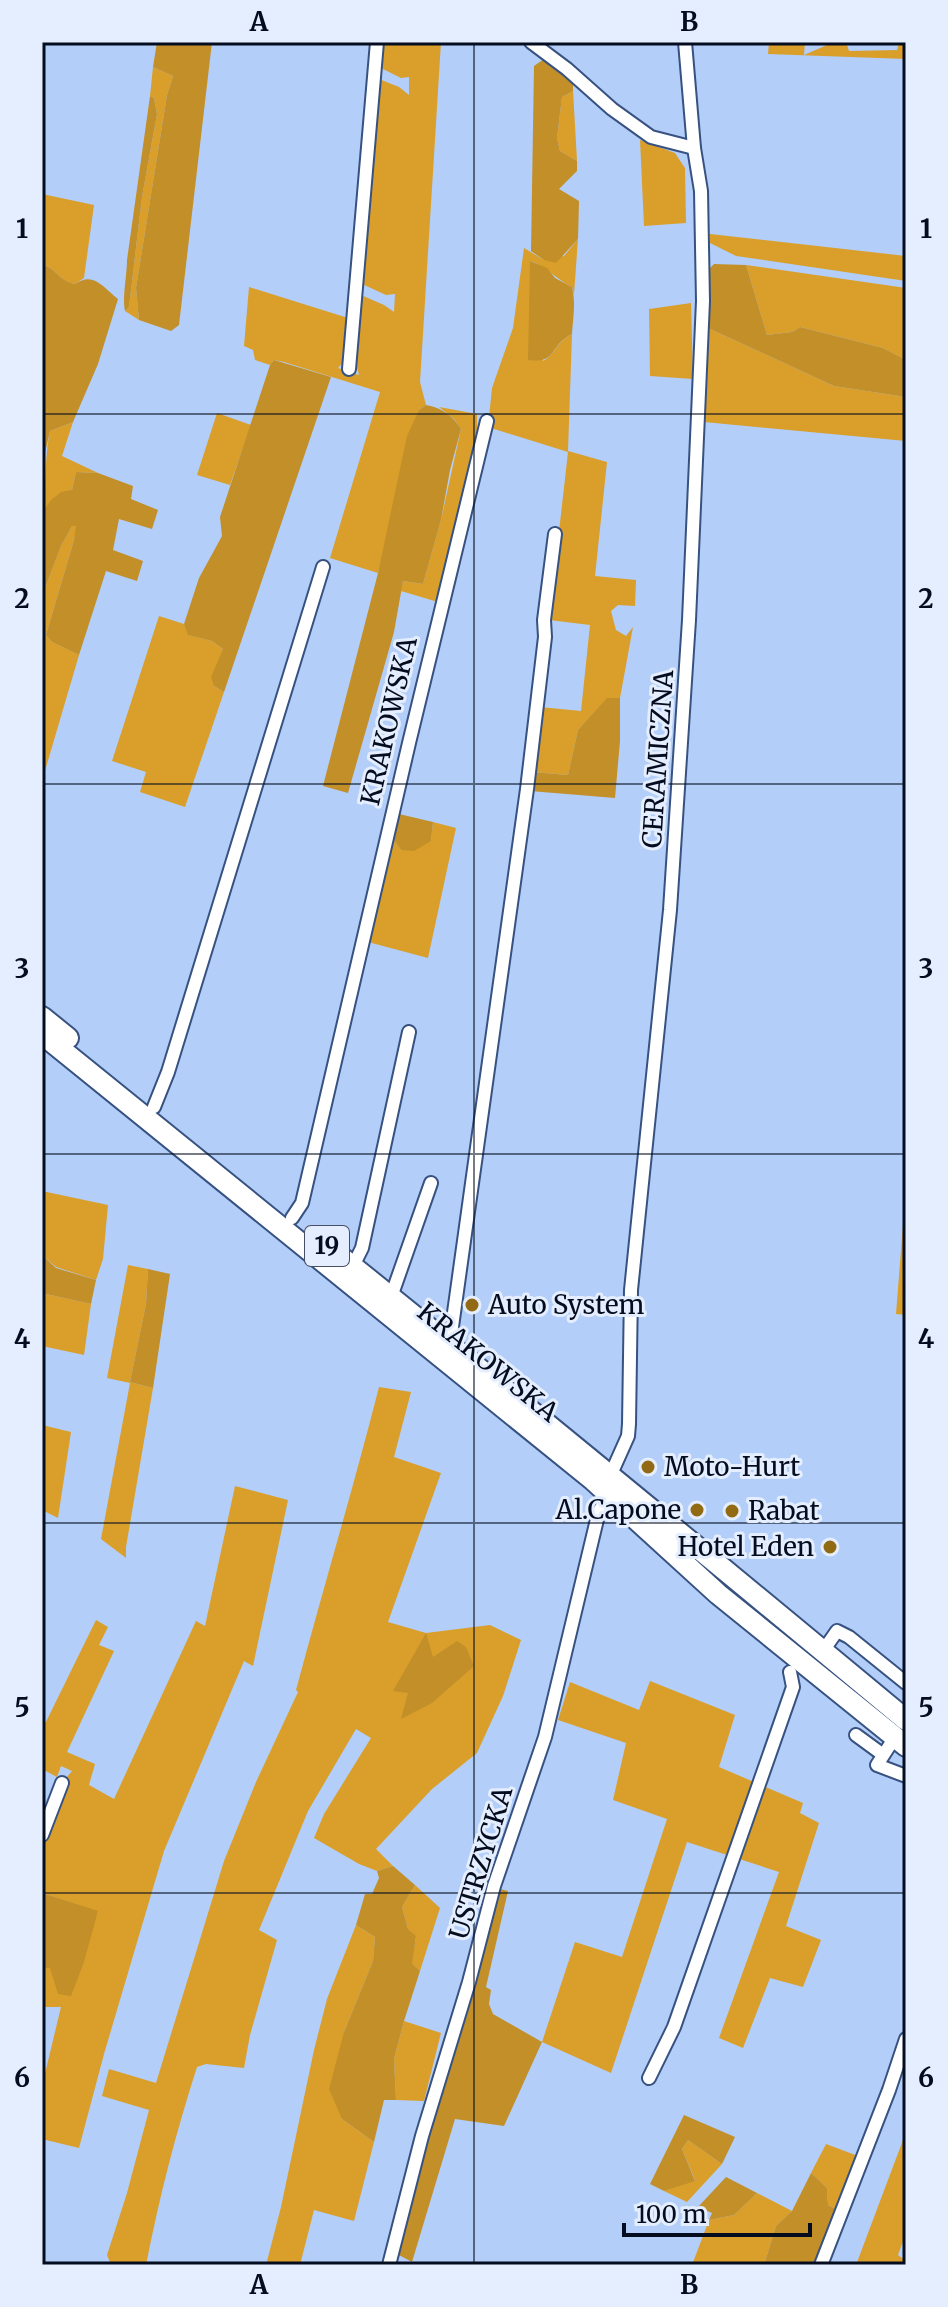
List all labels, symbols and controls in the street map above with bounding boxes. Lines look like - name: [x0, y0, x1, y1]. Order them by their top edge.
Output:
- text: A: [249, 5, 269, 38]
- text: B: [680, 5, 698, 38]
- text: 1: [16, 212, 28, 245]
- text: 1: [920, 212, 932, 245]
- text: 2: [14, 582, 30, 615]
- text: 2: [918, 582, 934, 615]
- street label: KRAKOWSKA: [353, 633, 424, 808]
- street label: CERAMICZNA: [635, 668, 680, 849]
- text: 3: [15, 952, 29, 985]
- text: 3: [919, 952, 933, 985]
- road number: 19: [305, 1226, 349, 1266]
- place label: Auto System: [487, 1288, 644, 1321]
- street label: KRAKOWSKA: [411, 1295, 566, 1429]
- marker: Auto System: [463, 1296, 481, 1314]
- text: 4: [14, 1322, 31, 1355]
- text: 4: [918, 1322, 935, 1355]
- place label: Moto-Hurt: [664, 1450, 800, 1483]
- marker: Moto-Hurt: [639, 1458, 657, 1476]
- place label: Al.Capone: [554, 1493, 681, 1526]
- place label: Rabat: [748, 1494, 820, 1527]
- marker: Al.Capone: [688, 1501, 706, 1519]
- marker: Rabat: [723, 1502, 741, 1520]
- place label: Hotel Eden: [678, 1530, 814, 1563]
- marker: Hotel Eden: [821, 1538, 839, 1556]
- text: 5: [14, 1691, 30, 1724]
- text: 5: [918, 1691, 934, 1724]
- street label: USTRZYCKA: [442, 1782, 520, 1943]
- text: 6: [14, 2061, 30, 2094]
- text: 6: [918, 2061, 934, 2094]
- scale bar: [624, 2187, 810, 2237]
- text: 100 m: [636, 2199, 707, 2230]
- text: A: [249, 2268, 269, 2301]
- text: B: [680, 2268, 698, 2301]

